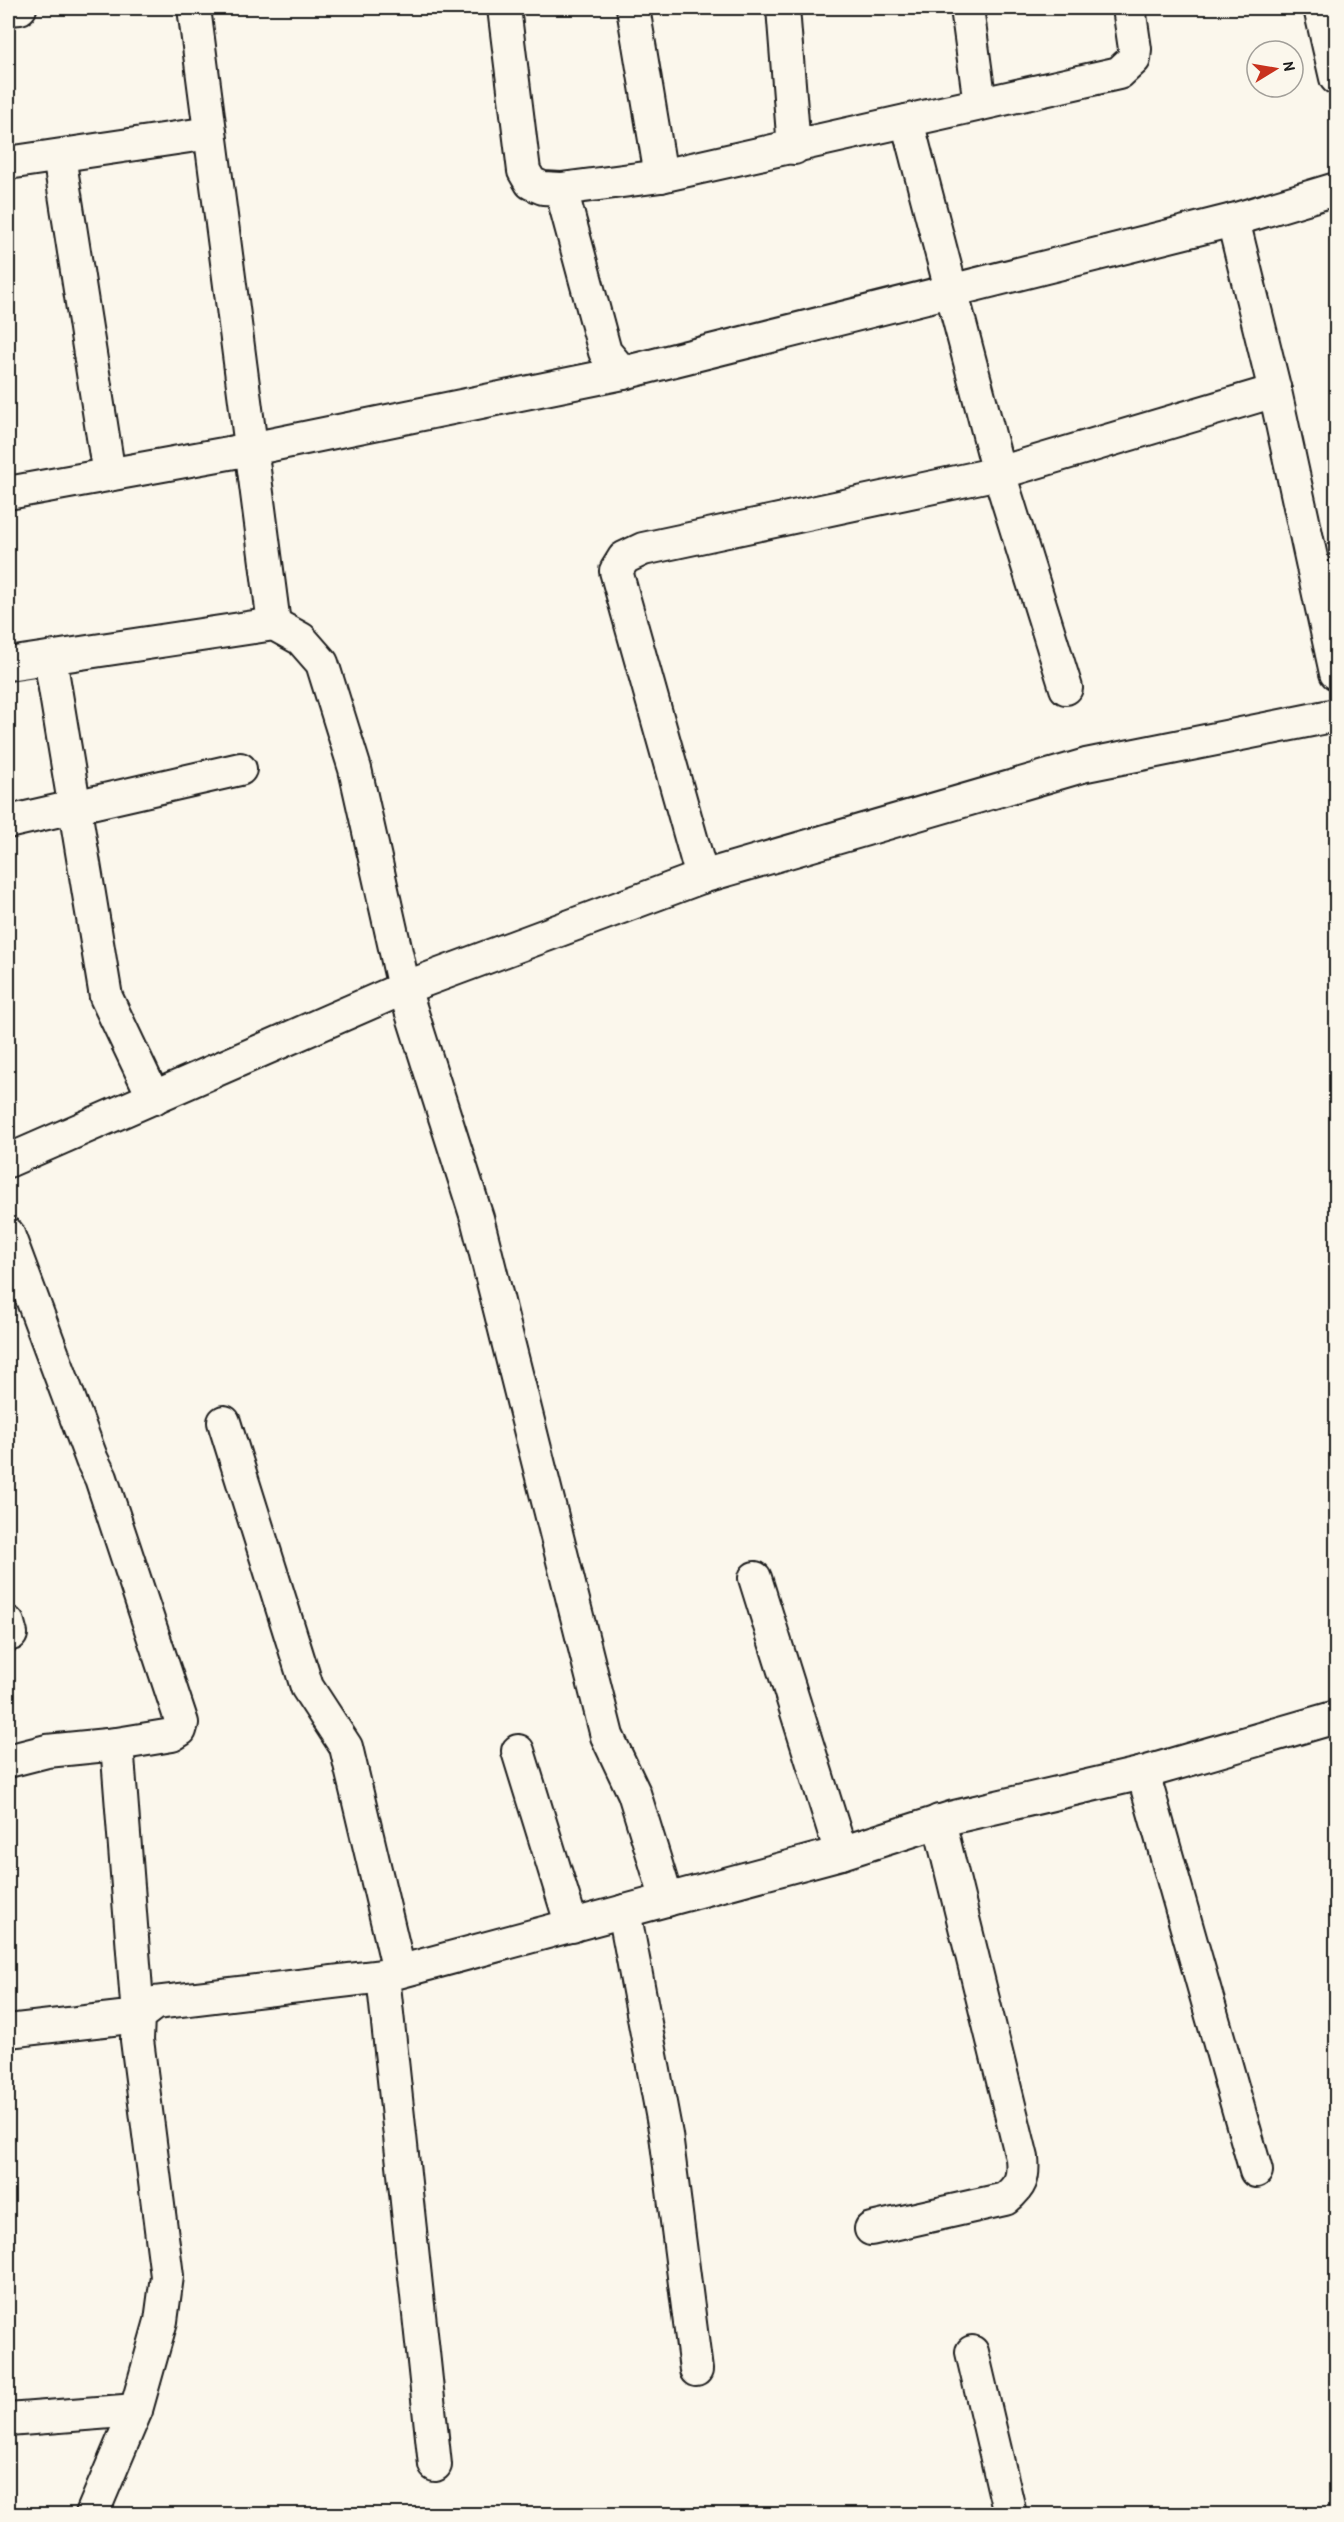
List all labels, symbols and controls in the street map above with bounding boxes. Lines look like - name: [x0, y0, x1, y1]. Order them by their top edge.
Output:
- north arrow: [1245, 39, 1305, 99]
- text: N: [1278, 60, 1301, 73]

